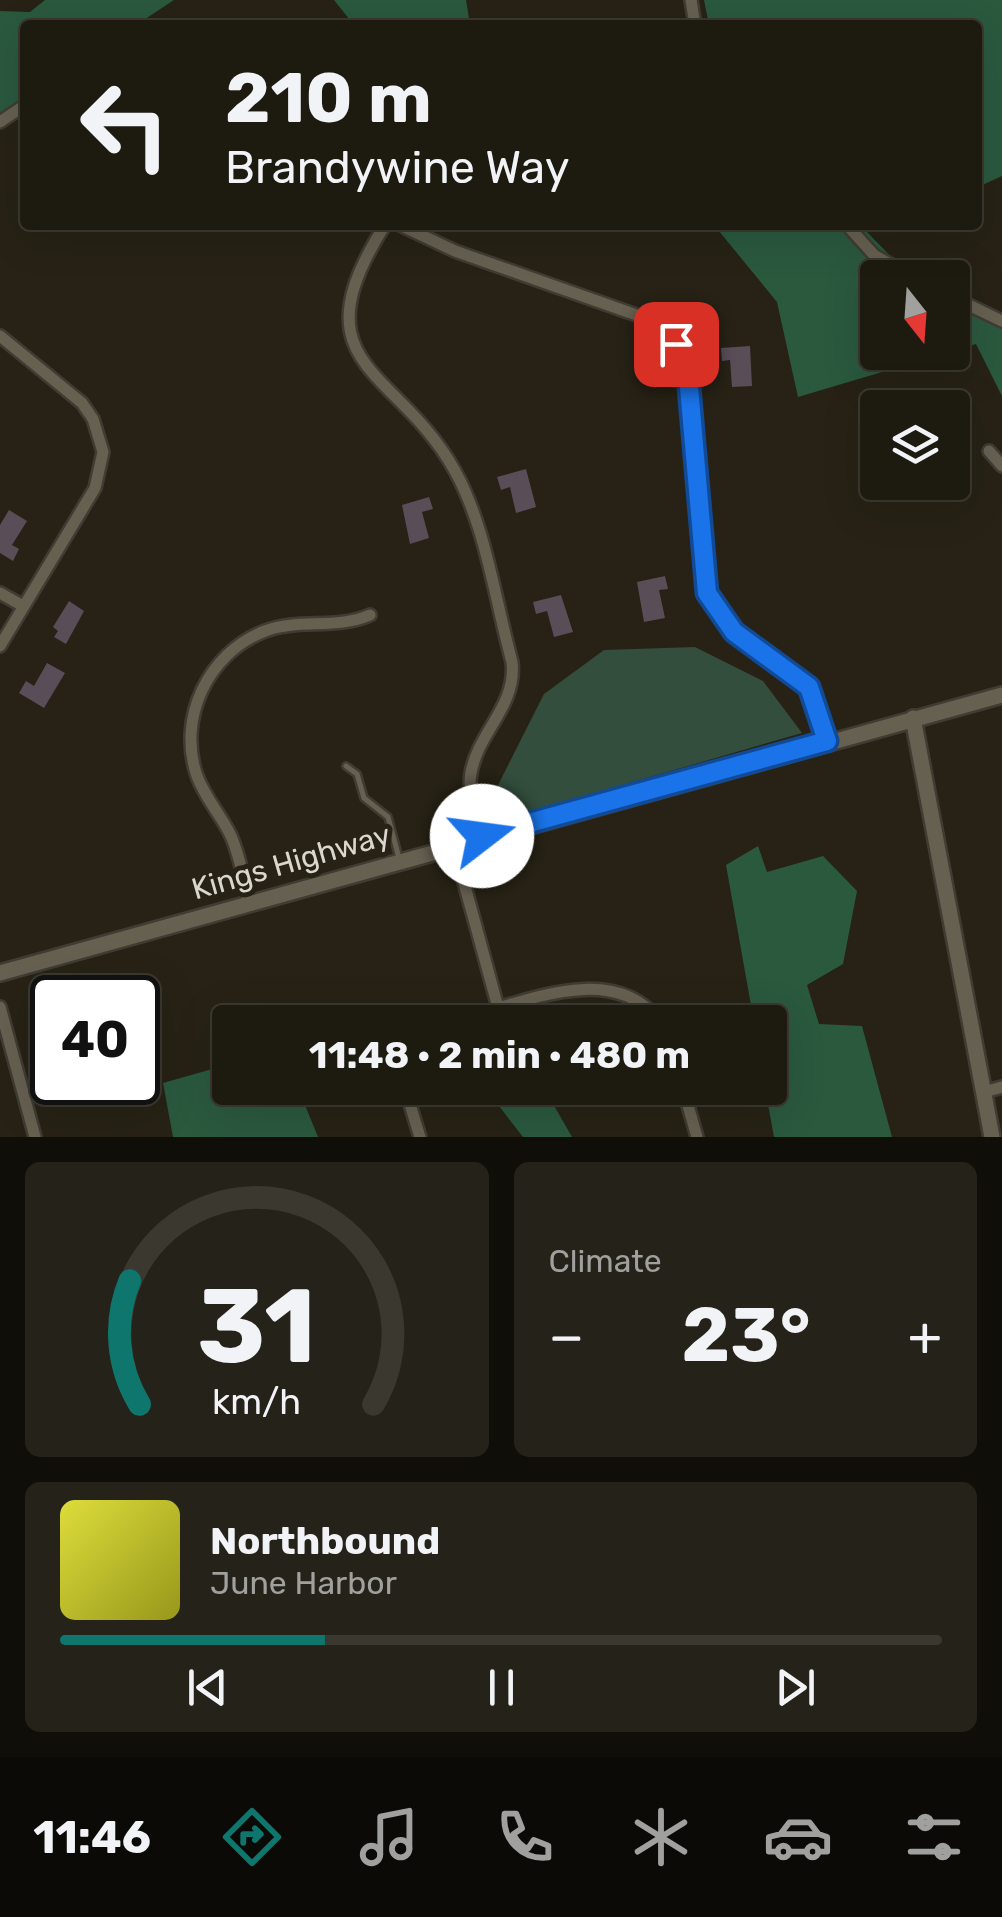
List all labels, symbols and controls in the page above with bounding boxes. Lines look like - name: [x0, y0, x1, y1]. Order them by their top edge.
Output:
- text: 210 m: [225, 57, 432, 140]
- icon: left: [60, 60, 190, 190]
- text: Brandywine Way: [225, 141, 569, 194]
- north arrow: [860, 260, 970, 370]
- map controls: [860, 260, 970, 500]
- pin: [634, 302, 719, 387]
- icon: arrive: [649, 317, 704, 372]
- button: layers: [860, 390, 970, 500]
- position arrow: [430, 784, 534, 888]
- street label: Kings Highway: [187, 816, 395, 908]
- speed limit sign: 40: [30, 975, 160, 1105]
- text: 11:48 · 2 min · 480 m: [309, 1032, 690, 1078]
- text: Climate: [549, 1242, 662, 1280]
- text: 31: [197, 1265, 316, 1388]
- text: 23°: [681, 1291, 811, 1380]
- text: −: [549, 1304, 584, 1369]
- text: +: [908, 1304, 942, 1369]
- text: km/h: [212, 1381, 301, 1423]
- text: Northbound: [210, 1518, 440, 1564]
- text: June Harbor: [210, 1564, 397, 1602]
- icon: previous: [180, 1660, 235, 1715]
- icon: pause: [474, 1660, 529, 1715]
- icon: next: [768, 1660, 823, 1715]
- icon: directions: [217, 1802, 287, 1872]
- icon: music: [354, 1802, 424, 1872]
- icon: phone: [490, 1802, 560, 1872]
- icon: climate: [626, 1802, 696, 1872]
- icon: car: [763, 1802, 833, 1872]
- icon: filters: [899, 1802, 969, 1872]
- text: 11:46: [33, 1811, 151, 1864]

